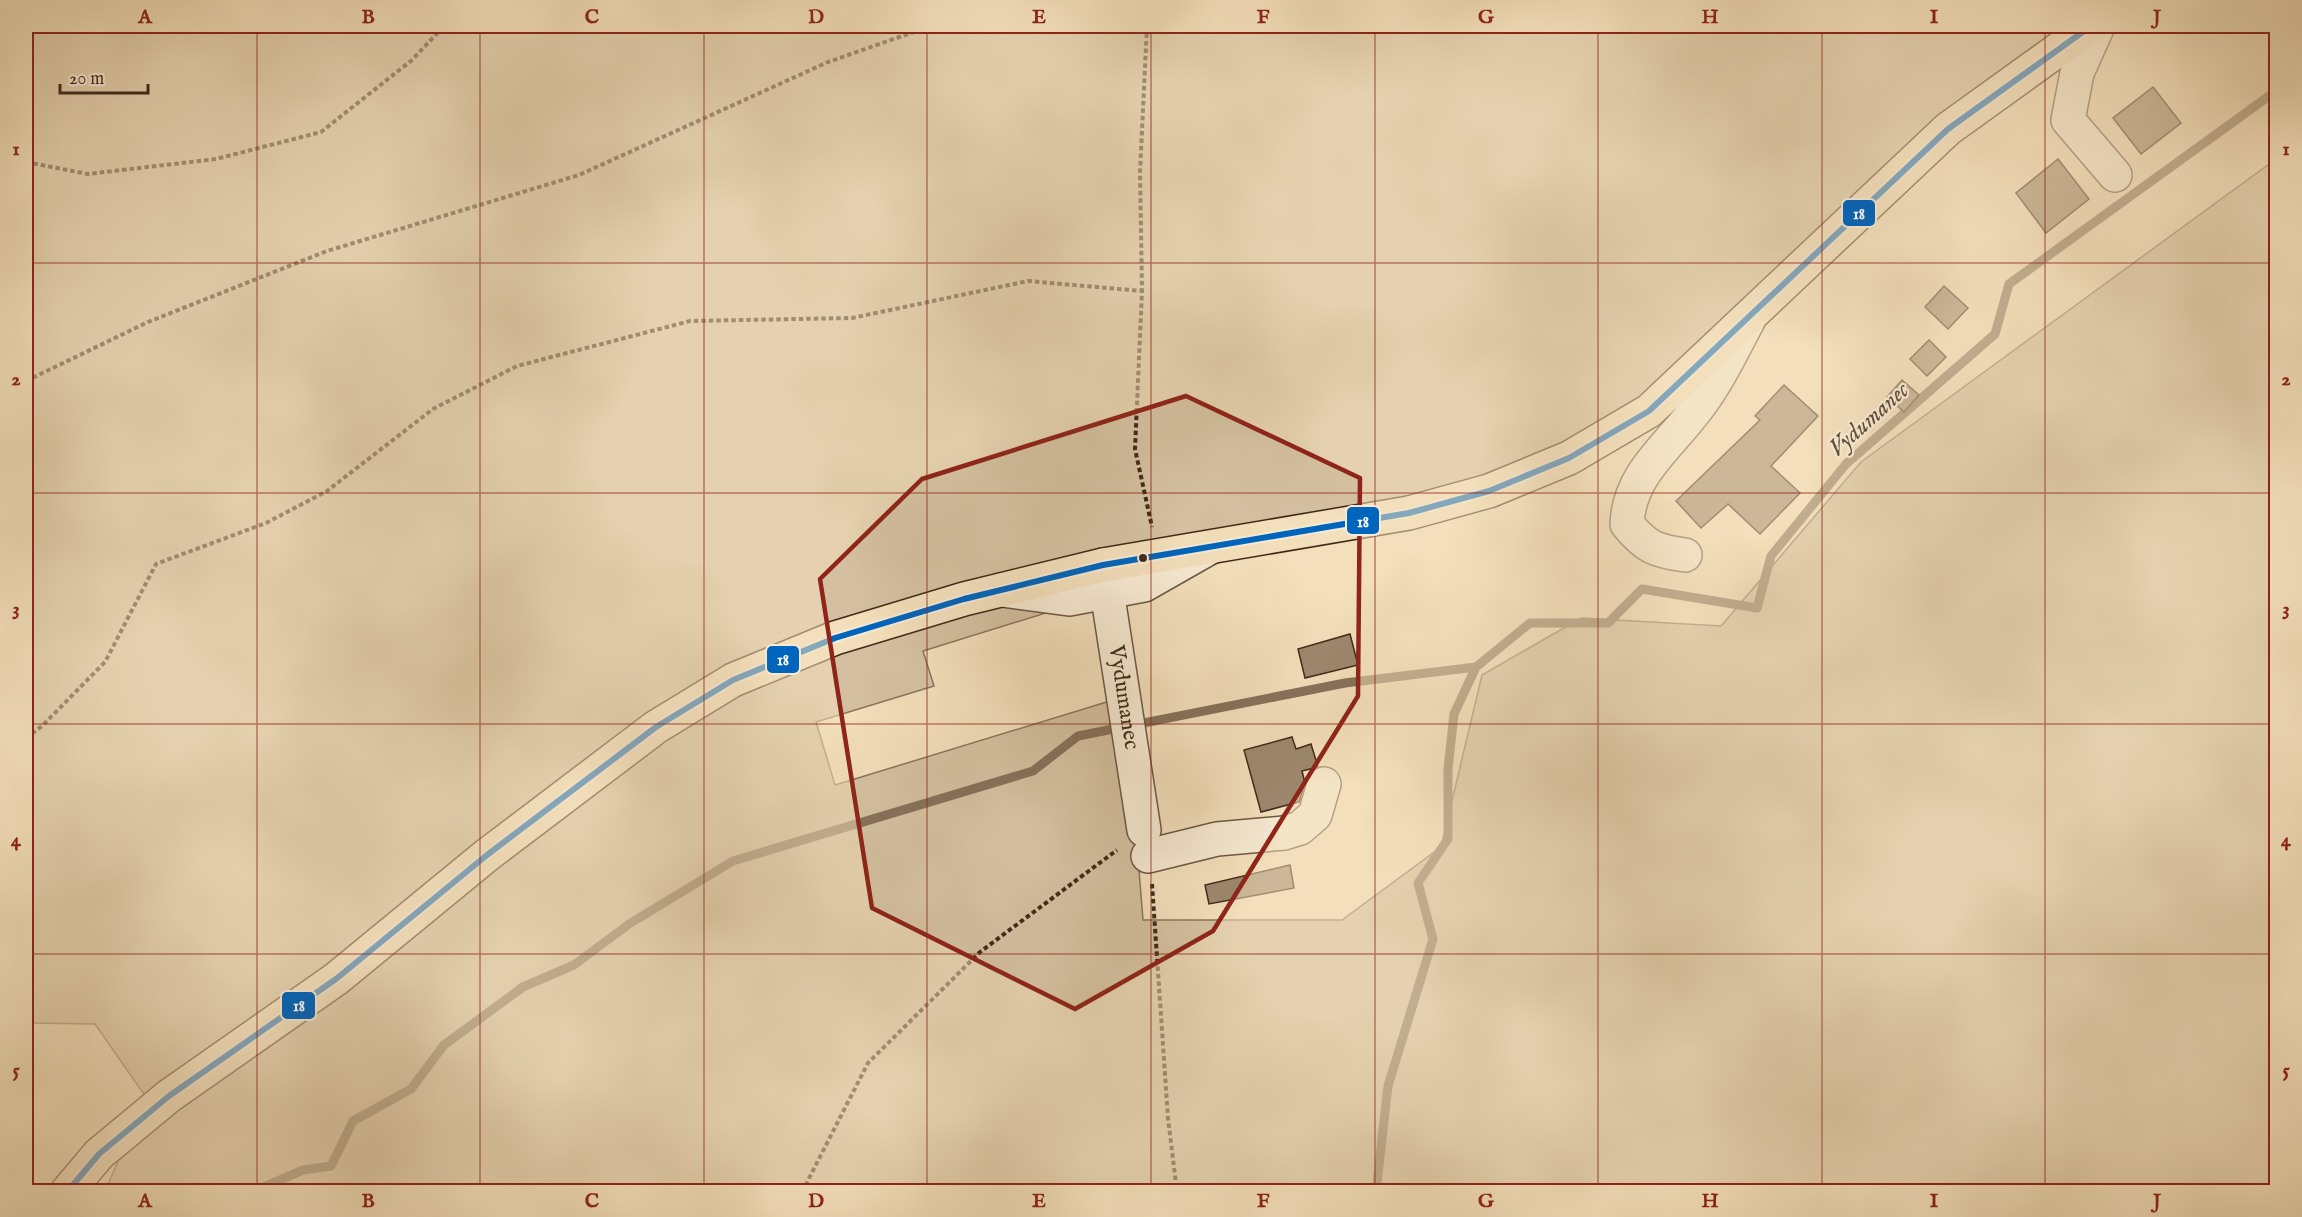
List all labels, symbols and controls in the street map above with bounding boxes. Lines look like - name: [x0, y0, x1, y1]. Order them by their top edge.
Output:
- text: A: [137, 5, 153, 30]
- text: B: [361, 5, 375, 30]
- text: C: [585, 5, 599, 30]
- text: D: [808, 5, 824, 30]
- text: E: [1032, 5, 1046, 30]
- text: F: [1257, 5, 1270, 30]
- text: G: [1478, 5, 1495, 30]
- text: H: [1701, 5, 1719, 30]
- text: I: [1930, 5, 1939, 30]
- text: J: [2150, 5, 2162, 30]
- scale bar: [60, 57, 148, 95]
- text: 20 m: [69, 68, 104, 91]
- text: 1: [12, 137, 20, 162]
- text: 1: [2282, 137, 2290, 162]
- line badge: 18: [1842, 199, 1876, 227]
- text: 18: [1853, 205, 1865, 225]
- text: 2: [11, 367, 21, 392]
- text: 2: [2281, 367, 2291, 392]
- water label: Vydumanec: [1822, 375, 1916, 464]
- line badge: 18: [1346, 506, 1380, 535]
- text: 18: [1357, 513, 1369, 533]
- unlabelled marker: [1137, 552, 1149, 564]
- text: 3: [12, 597, 20, 622]
- text: 3: [2282, 597, 2290, 622]
- street label: Vydumanec: [1101, 642, 1145, 752]
- line badge: 18: [766, 645, 800, 674]
- text: 18: [777, 651, 789, 671]
- text: 4: [11, 828, 22, 853]
- text: 4: [2281, 828, 2292, 853]
- line badge: 18: [281, 991, 316, 1020]
- text: 18: [293, 997, 305, 1017]
- text: 5: [12, 1058, 20, 1083]
- text: 5: [2282, 1058, 2290, 1083]
- text: A: [137, 1189, 153, 1214]
- text: B: [361, 1189, 375, 1214]
- text: C: [585, 1189, 599, 1214]
- text: D: [808, 1189, 824, 1214]
- text: E: [1032, 1189, 1046, 1214]
- text: F: [1257, 1189, 1270, 1214]
- text: G: [1478, 1189, 1495, 1214]
- text: H: [1701, 1189, 1719, 1214]
- text: I: [1930, 1189, 1939, 1214]
- text: J: [2150, 1189, 2162, 1214]

